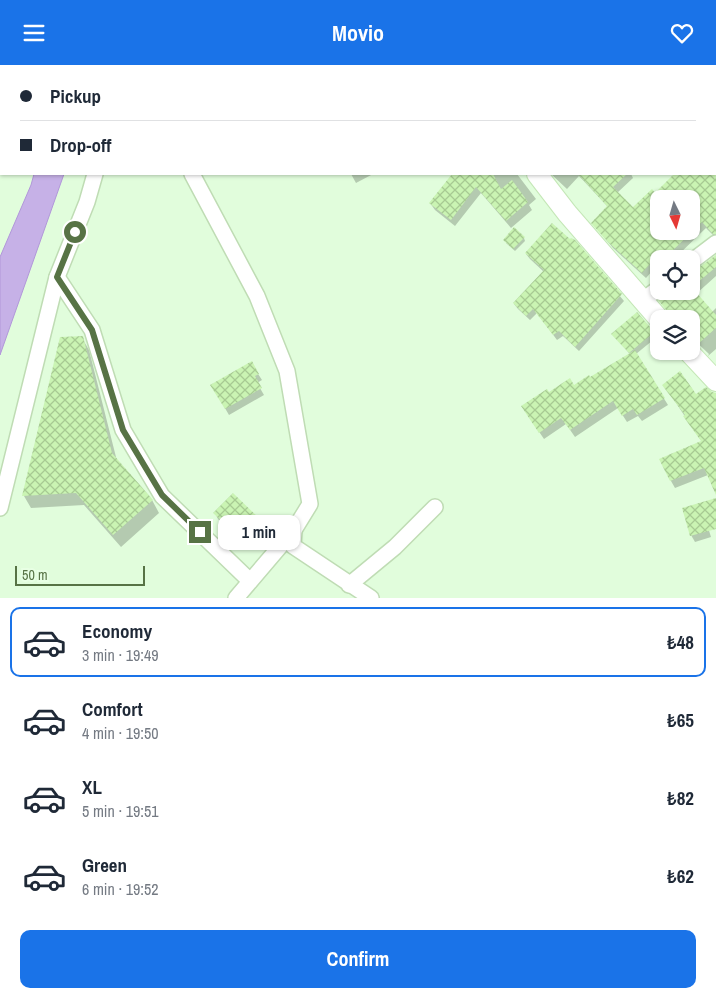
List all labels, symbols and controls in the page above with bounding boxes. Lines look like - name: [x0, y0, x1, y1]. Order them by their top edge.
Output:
- text: Movio: [332, 18, 384, 48]
- icon: menu: [20, 19, 48, 47]
- icon: heart: [668, 19, 696, 47]
- text: Pickup: [50, 83, 101, 109]
- text: Drop-off: [50, 132, 111, 158]
- north arrow: [650, 190, 700, 240]
- map controls: [650, 190, 700, 360]
- route start: [64, 221, 86, 243]
- button: locate: [650, 250, 700, 300]
- button: layers: [650, 310, 700, 360]
- callout: 1 min: [218, 515, 300, 549]
- route end: [189, 521, 211, 543]
- text: 1 min: [242, 521, 276, 543]
- scale bar: [15, 563, 145, 586]
- text: 50 m: [22, 566, 48, 584]
- text: Economy: [82, 618, 152, 644]
- icon: car: [22, 620, 67, 665]
- text: ₺48: [667, 629, 694, 655]
- text: 3 min · 19:49: [82, 644, 159, 666]
- text: Comfort: [82, 696, 143, 722]
- icon: car: [22, 698, 67, 743]
- text: ₺65: [667, 707, 694, 733]
- text: 4 min · 19:50: [82, 722, 159, 744]
- text: XL: [82, 774, 102, 800]
- icon: car: [22, 776, 67, 821]
- text: ₺82: [667, 785, 694, 811]
- text: 5 min · 19:51: [82, 800, 159, 822]
- text: Green: [82, 852, 127, 878]
- icon: car: [22, 854, 67, 899]
- text: ₺62: [667, 863, 694, 889]
- text: 6 min · 19:52: [82, 878, 159, 900]
- button: Confirm: [20, 930, 696, 988]

